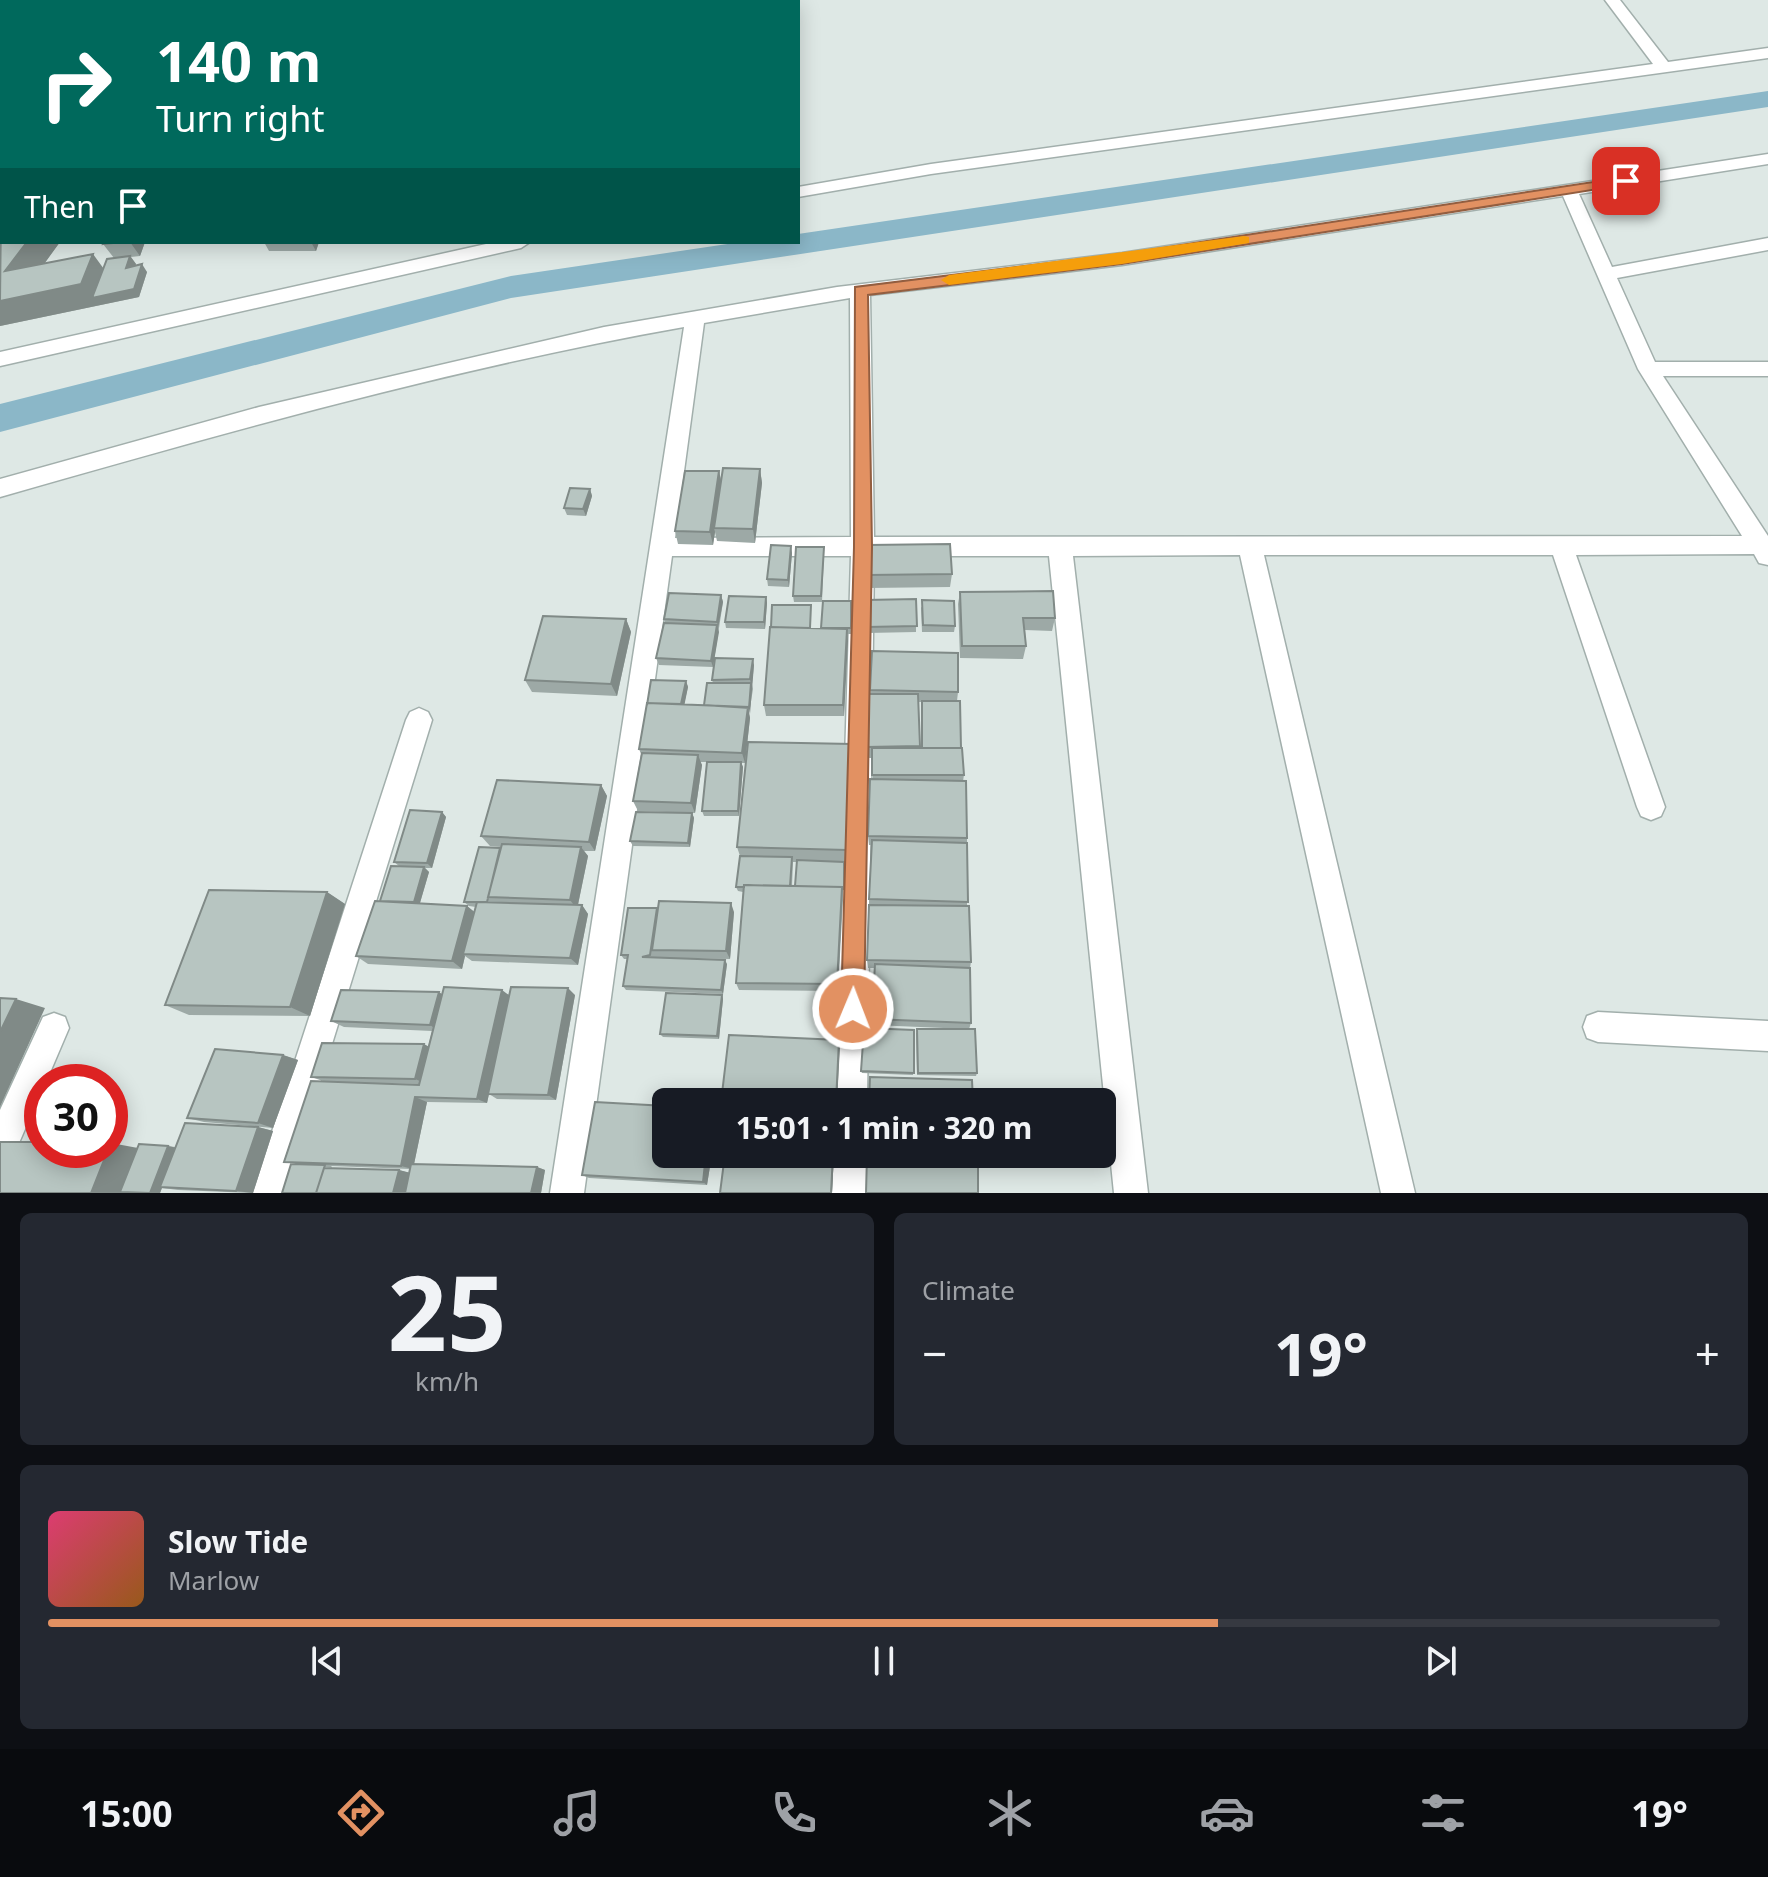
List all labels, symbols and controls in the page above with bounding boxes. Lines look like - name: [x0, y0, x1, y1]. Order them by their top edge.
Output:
- text: 140 m: [156, 22, 321, 98]
- icon: right: [24, 32, 128, 136]
- text: Turn right: [156, 94, 324, 143]
- pin: [1592, 147, 1660, 215]
- icon: arrive: [1604, 159, 1648, 203]
- icon: arrive: [111, 184, 155, 228]
- text: Then: [24, 186, 95, 227]
- position arrow: [811, 967, 895, 1051]
- speed limit sign: 30: [24, 1064, 128, 1168]
- text: 15:01 · 1 min · 320 m: [736, 1107, 1032, 1148]
- text: 25: [388, 1240, 506, 1381]
- text: Climate: [922, 1272, 1015, 1308]
- text: 19°: [1274, 1312, 1368, 1394]
- text: −: [922, 1323, 947, 1383]
- text: +: [1695, 1323, 1720, 1383]
- text: km/h: [415, 1363, 479, 1399]
- text: Slow Tide: [168, 1521, 308, 1562]
- text: Marlow: [168, 1562, 259, 1598]
- icon: previous: [305, 1639, 349, 1683]
- icon: pause: [862, 1639, 906, 1683]
- icon: next: [1419, 1639, 1463, 1683]
- icon: directions: [333, 1785, 389, 1841]
- icon: music: [549, 1785, 605, 1841]
- icon: phone: [766, 1785, 822, 1841]
- icon: climate: [982, 1785, 1038, 1841]
- icon: car: [1199, 1785, 1255, 1841]
- icon: filters: [1415, 1785, 1471, 1841]
- text: 15:00: [80, 1789, 173, 1838]
- text: 19°: [1631, 1789, 1688, 1838]

